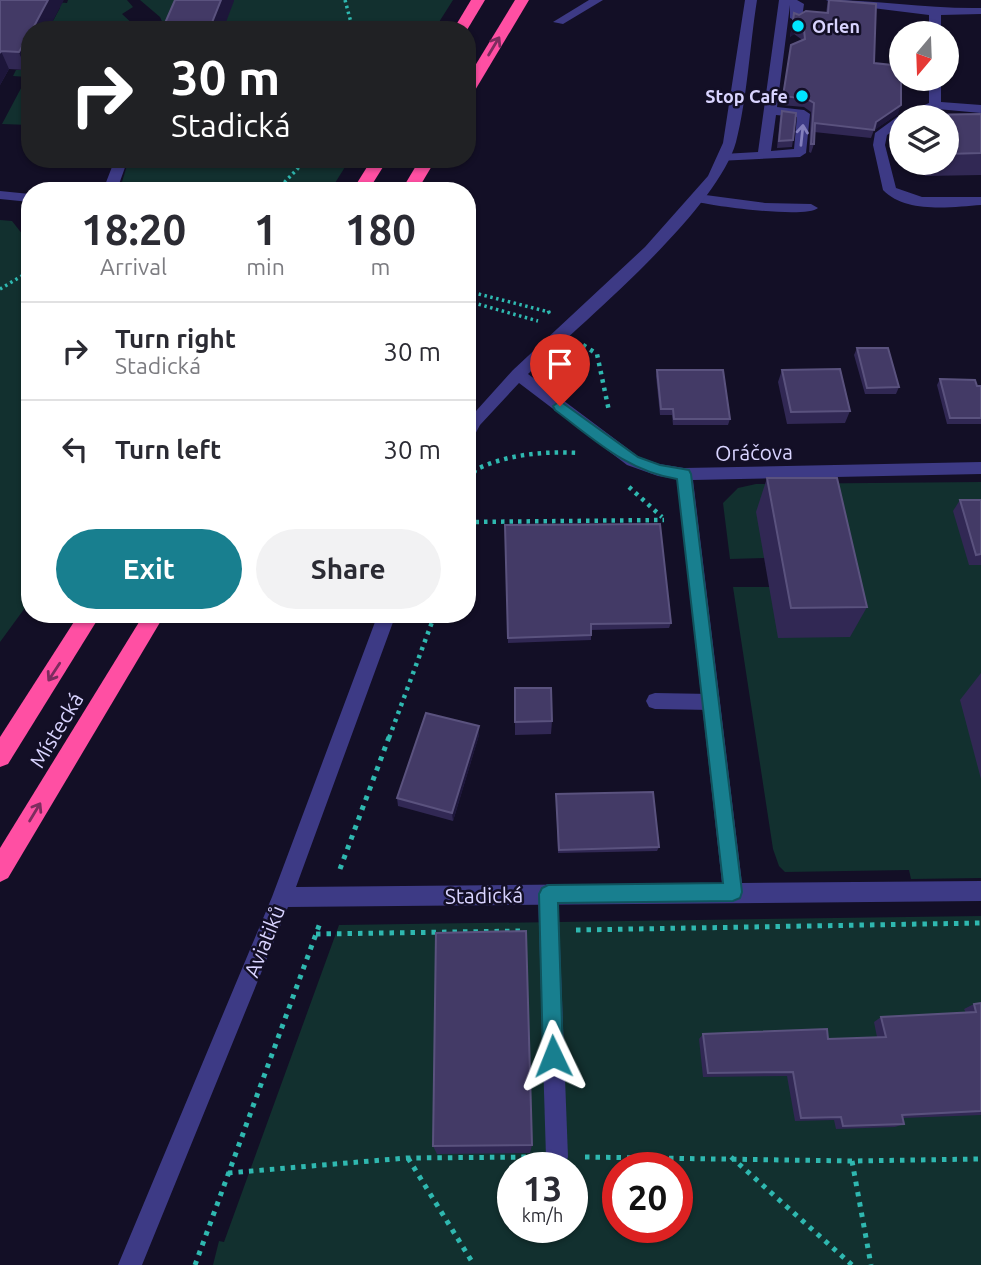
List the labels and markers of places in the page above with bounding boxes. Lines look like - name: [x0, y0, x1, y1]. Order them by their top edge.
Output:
- place label: Orlen: [812, 16, 860, 36]
- marker: Orlen: [790, 18, 806, 34]
- place label: Stop Cafe: [705, 86, 788, 106]
- marker: Stop Cafe: [794, 88, 810, 104]
- pin: [530, 334, 590, 406]

